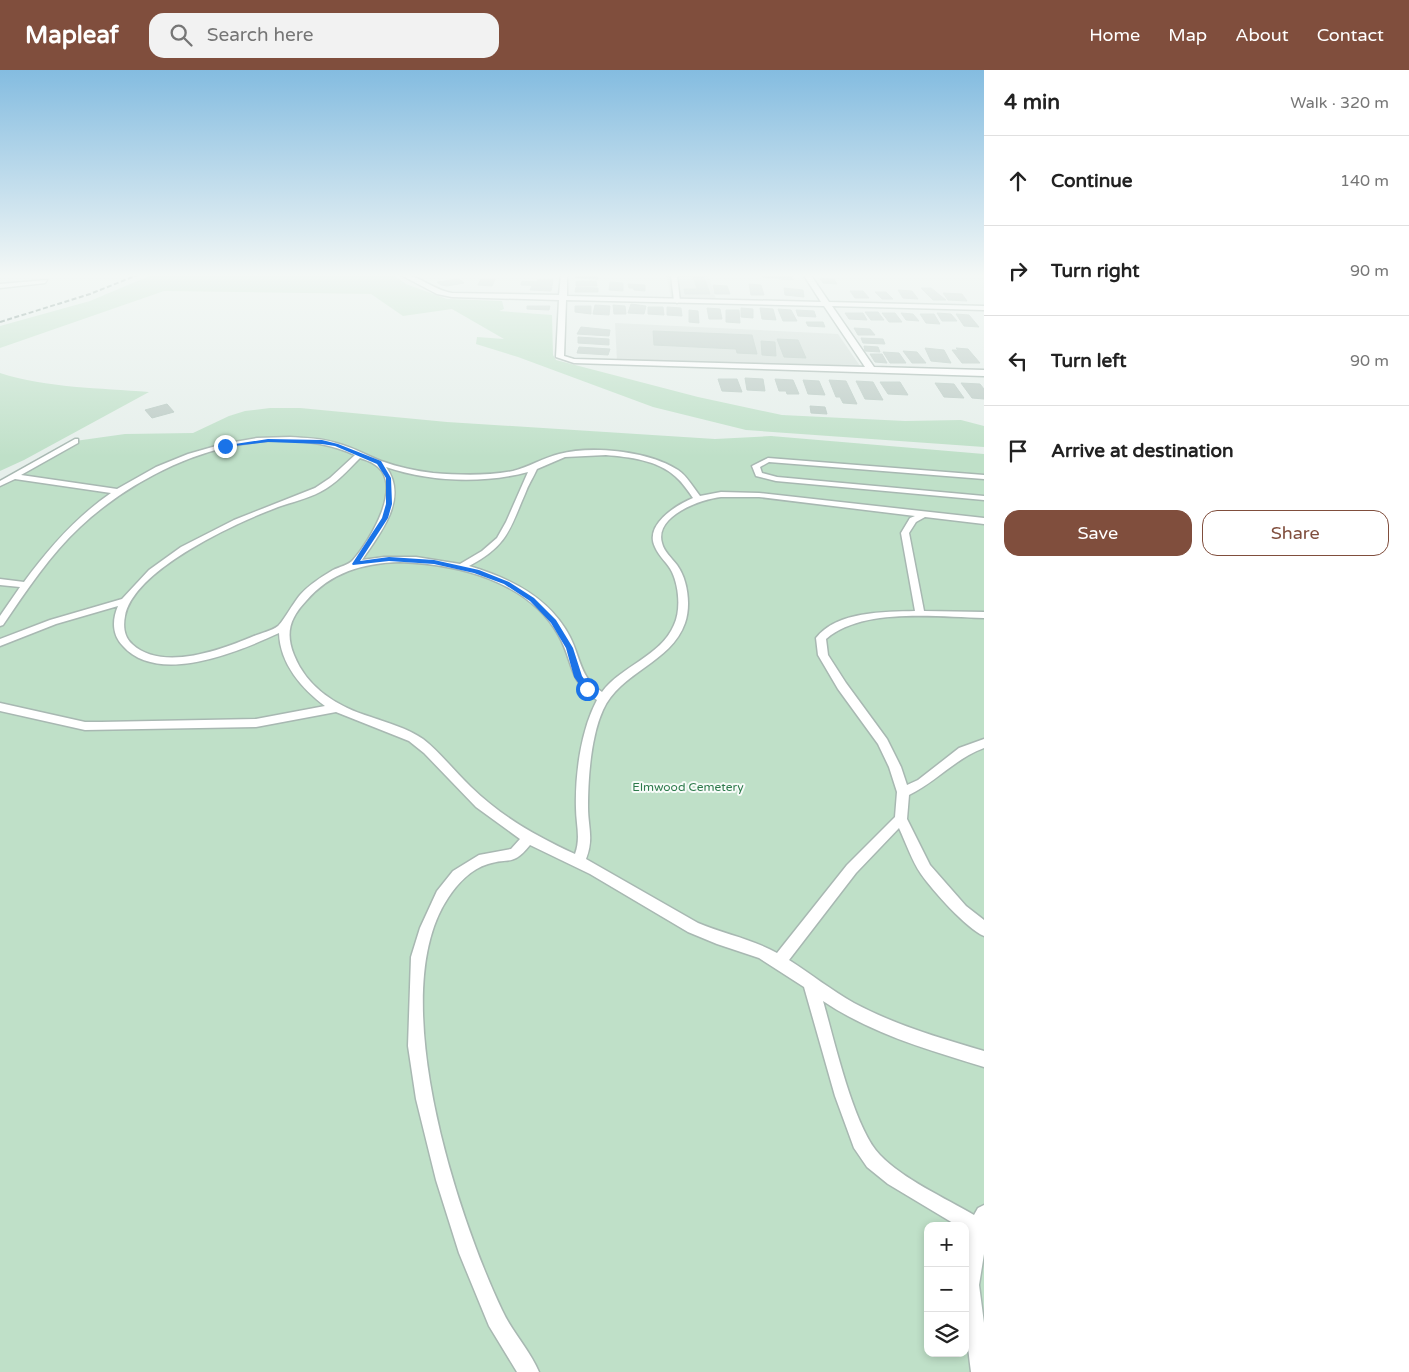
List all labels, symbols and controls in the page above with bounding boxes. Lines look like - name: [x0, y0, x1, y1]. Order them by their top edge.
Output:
- search box: [149, 13, 499, 58]
- text: Mapleaf: [25, 21, 119, 50]
- icon: search: [167, 21, 195, 49]
- text: Search here: [207, 24, 314, 46]
- text: Home: [1089, 24, 1140, 46]
- text: Map: [1168, 24, 1207, 46]
- text: About: [1235, 24, 1289, 46]
- text: Contact: [1317, 24, 1384, 46]
- text: 4 min: [1004, 90, 1060, 115]
- text: Walk · 320 m: [1290, 93, 1389, 113]
- icon: ahead: [1004, 167, 1032, 195]
- text: Continue: [1051, 170, 1133, 192]
- text: 140 m: [1340, 171, 1389, 191]
- icon: right: [1004, 257, 1032, 285]
- text: Turn right: [1051, 260, 1139, 282]
- text: 90 m: [1350, 261, 1389, 281]
- icon: left: [1004, 347, 1032, 375]
- text: Turn left: [1051, 350, 1127, 372]
- text: 90 m: [1350, 351, 1389, 371]
- route end: [214, 435, 237, 458]
- icon: arrive: [1004, 437, 1032, 465]
- text: Arrive at destination: [1051, 440, 1234, 462]
- button: Save: [1004, 510, 1192, 556]
- button: Share: [1202, 510, 1389, 556]
- route start: [576, 678, 599, 701]
- park label: Elmwood Cemetery: [632, 780, 744, 794]
- map controls: [924, 1222, 969, 1357]
- button: +: [924, 1222, 969, 1267]
- button: −: [924, 1267, 969, 1312]
- button: layers: [924, 1312, 969, 1357]

